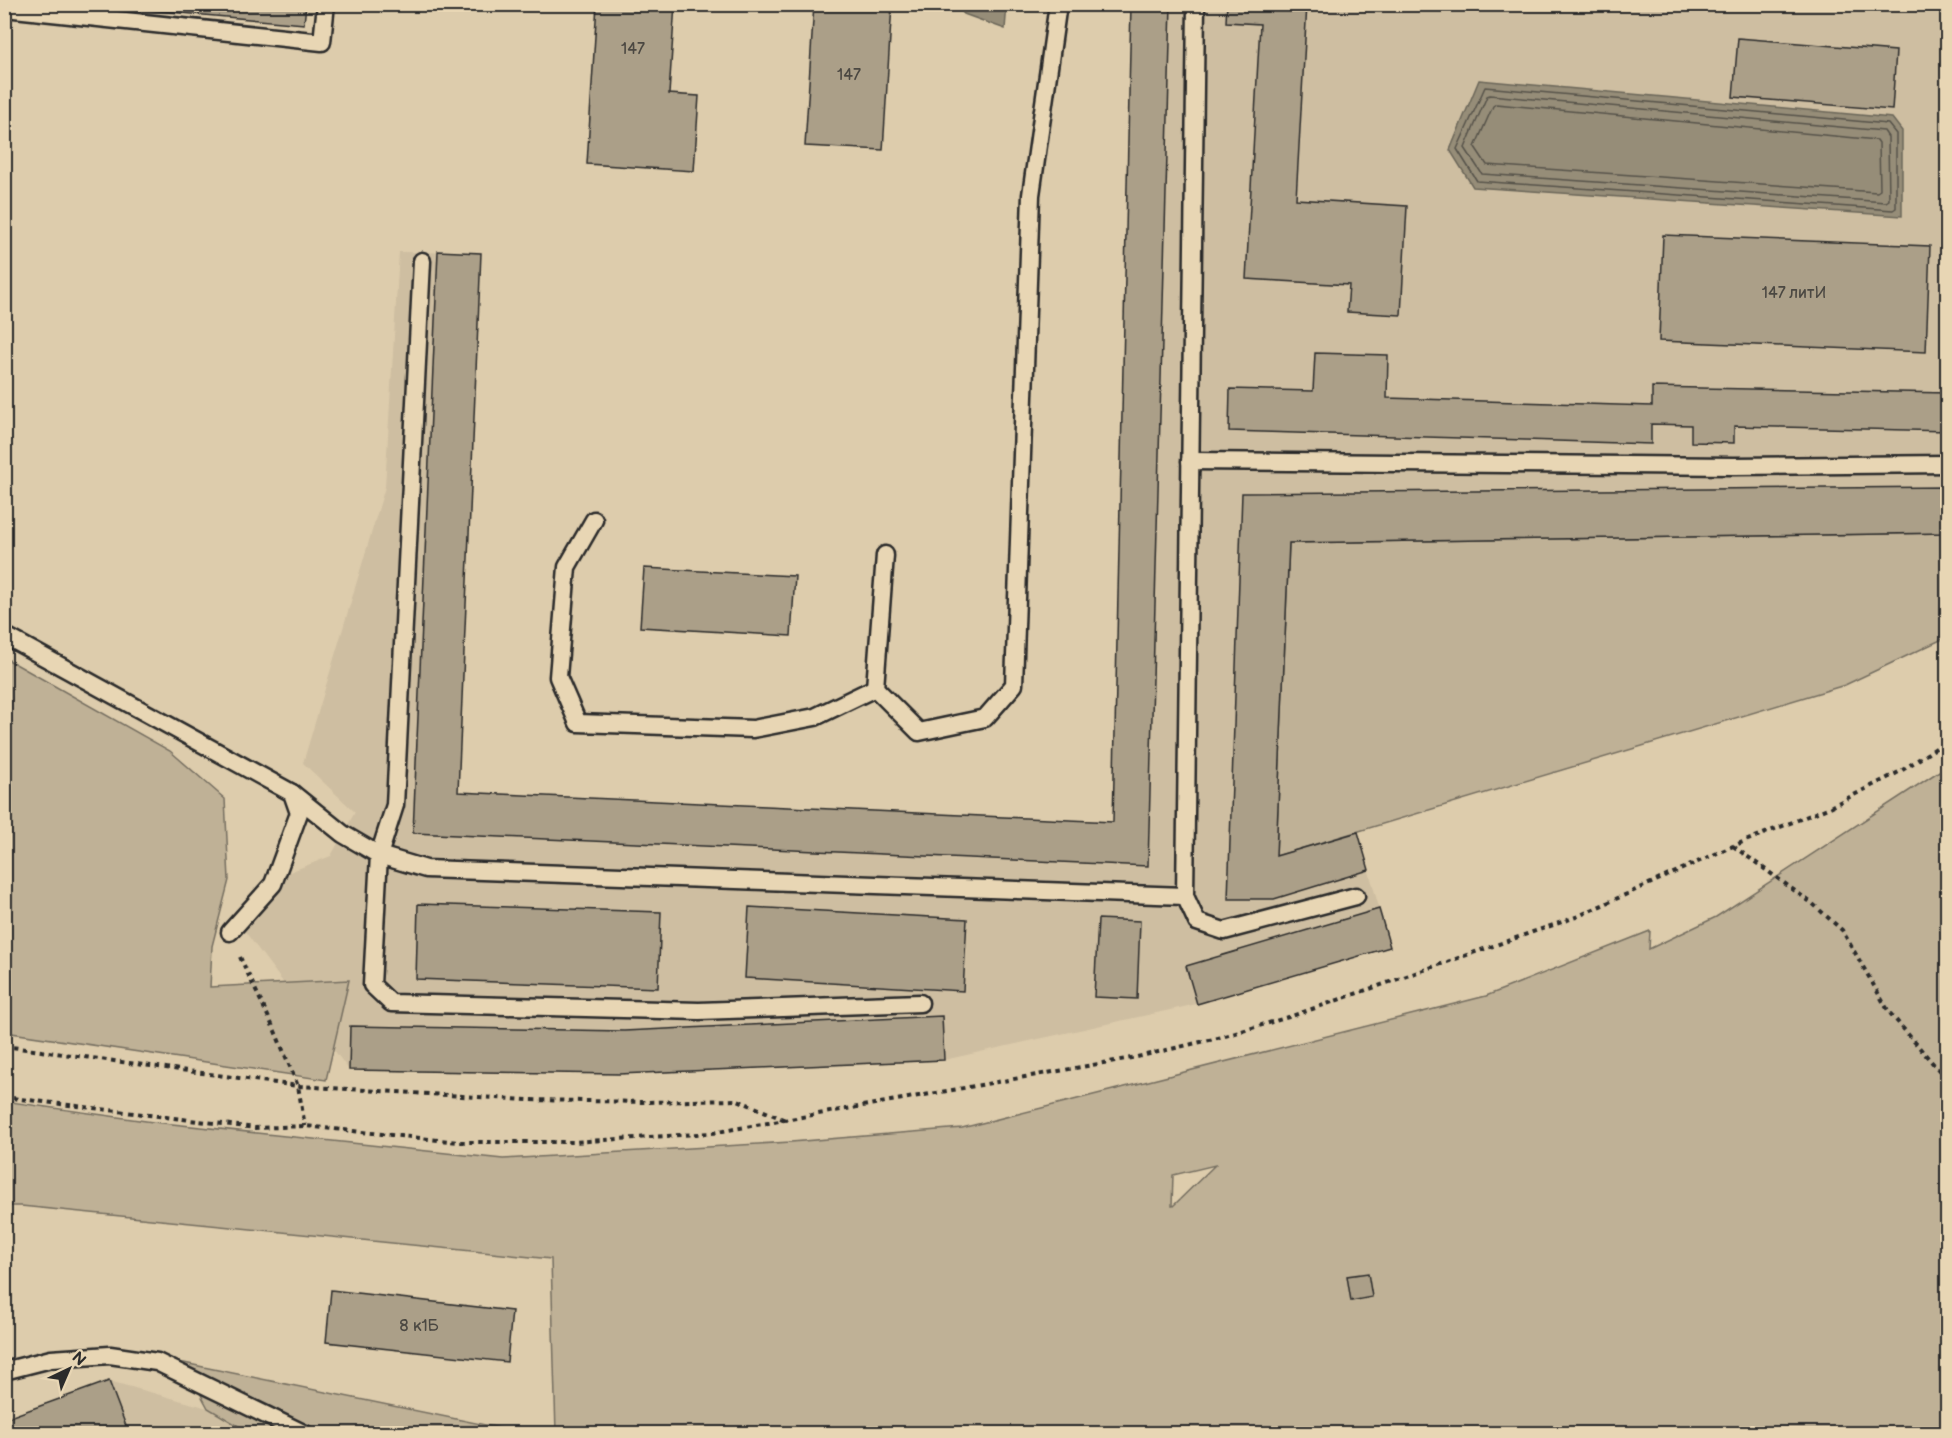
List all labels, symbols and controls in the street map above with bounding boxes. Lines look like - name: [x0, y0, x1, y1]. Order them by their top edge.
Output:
- house number: 147: [621, 40, 645, 59]
- house number: 147: [837, 66, 861, 85]
- house number: 147 литИ: [1762, 284, 1826, 303]
- house number: 8 к1Б: [399, 1317, 440, 1336]
- north arrow: [39, 1339, 99, 1399]
- text: N: [67, 1348, 89, 1370]

